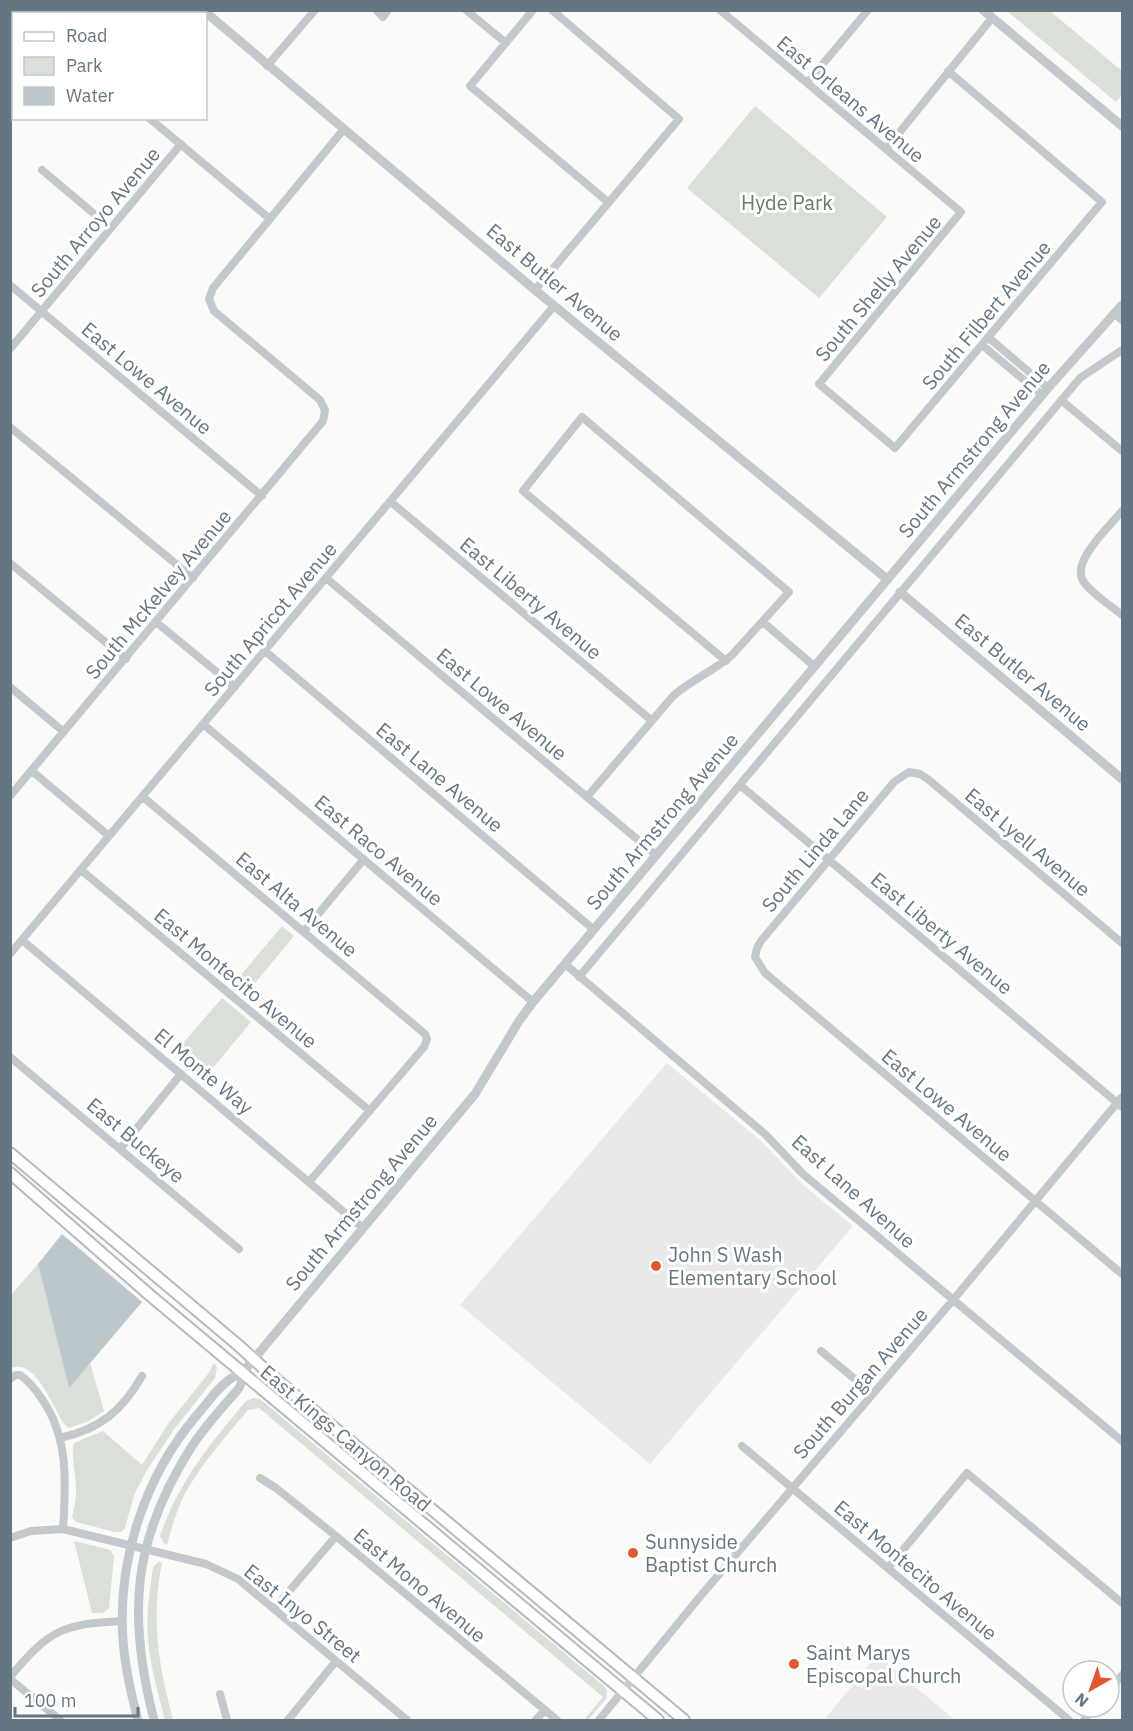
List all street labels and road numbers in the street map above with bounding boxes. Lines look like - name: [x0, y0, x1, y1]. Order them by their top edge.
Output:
- street label: East Orleans Avenue: [772, 29, 931, 169]
- street label: South Arroyo Avenue: [24, 141, 166, 303]
- street label: South Shelly Avenue: [809, 209, 947, 367]
- street label: East Butler Avenue: [481, 217, 629, 347]
- street label: South Filbert Avenue: [915, 235, 1057, 395]
- street label: East Lowe Avenue: [76, 315, 218, 441]
- street label: South Armstrong Avenue: [892, 355, 1056, 543]
- street label: South McKelvey Avenue: [79, 503, 237, 685]
- street label: East Liberty Avenue: [454, 531, 608, 665]
- street label: South Apricot Avenue: [197, 536, 343, 702]
- street label: East Butler Avenue: [949, 607, 1097, 737]
- street label: East Lowe Avenue: [431, 641, 573, 767]
- street label: East Lane Avenue: [371, 716, 509, 838]
- street label: South Armstrong Avenue: [580, 727, 744, 915]
- street label: South Linda Lane: [755, 782, 875, 918]
- street label: East Lyell Avenue: [960, 782, 1096, 903]
- street label: East Raco Avenue: [309, 788, 449, 912]
- street label: East Alta Avenue: [230, 845, 364, 963]
- street label: East Liberty Avenue: [865, 866, 1019, 1000]
- street label: East Montecito Avenue: [149, 902, 323, 1054]
- street label: El Monte Way: [149, 1022, 259, 1120]
- street label: East Lowe Avenue: [876, 1042, 1018, 1168]
- street label: East Buckeye: [81, 1091, 191, 1189]
- street label: South Armstrong Avenue: [279, 1108, 443, 1296]
- street label: East Lane Avenue: [786, 1128, 922, 1254]
- street label: South Burgan Avenue: [787, 1301, 933, 1465]
- street label: East Kings Canyon Road: [255, 1358, 437, 1518]
- street label: East Montecito Avenue: [829, 1494, 1003, 1646]
- street label: East Mono Avenue: [348, 1522, 492, 1648]
- street label: East Inyo Street: [239, 1557, 367, 1669]

